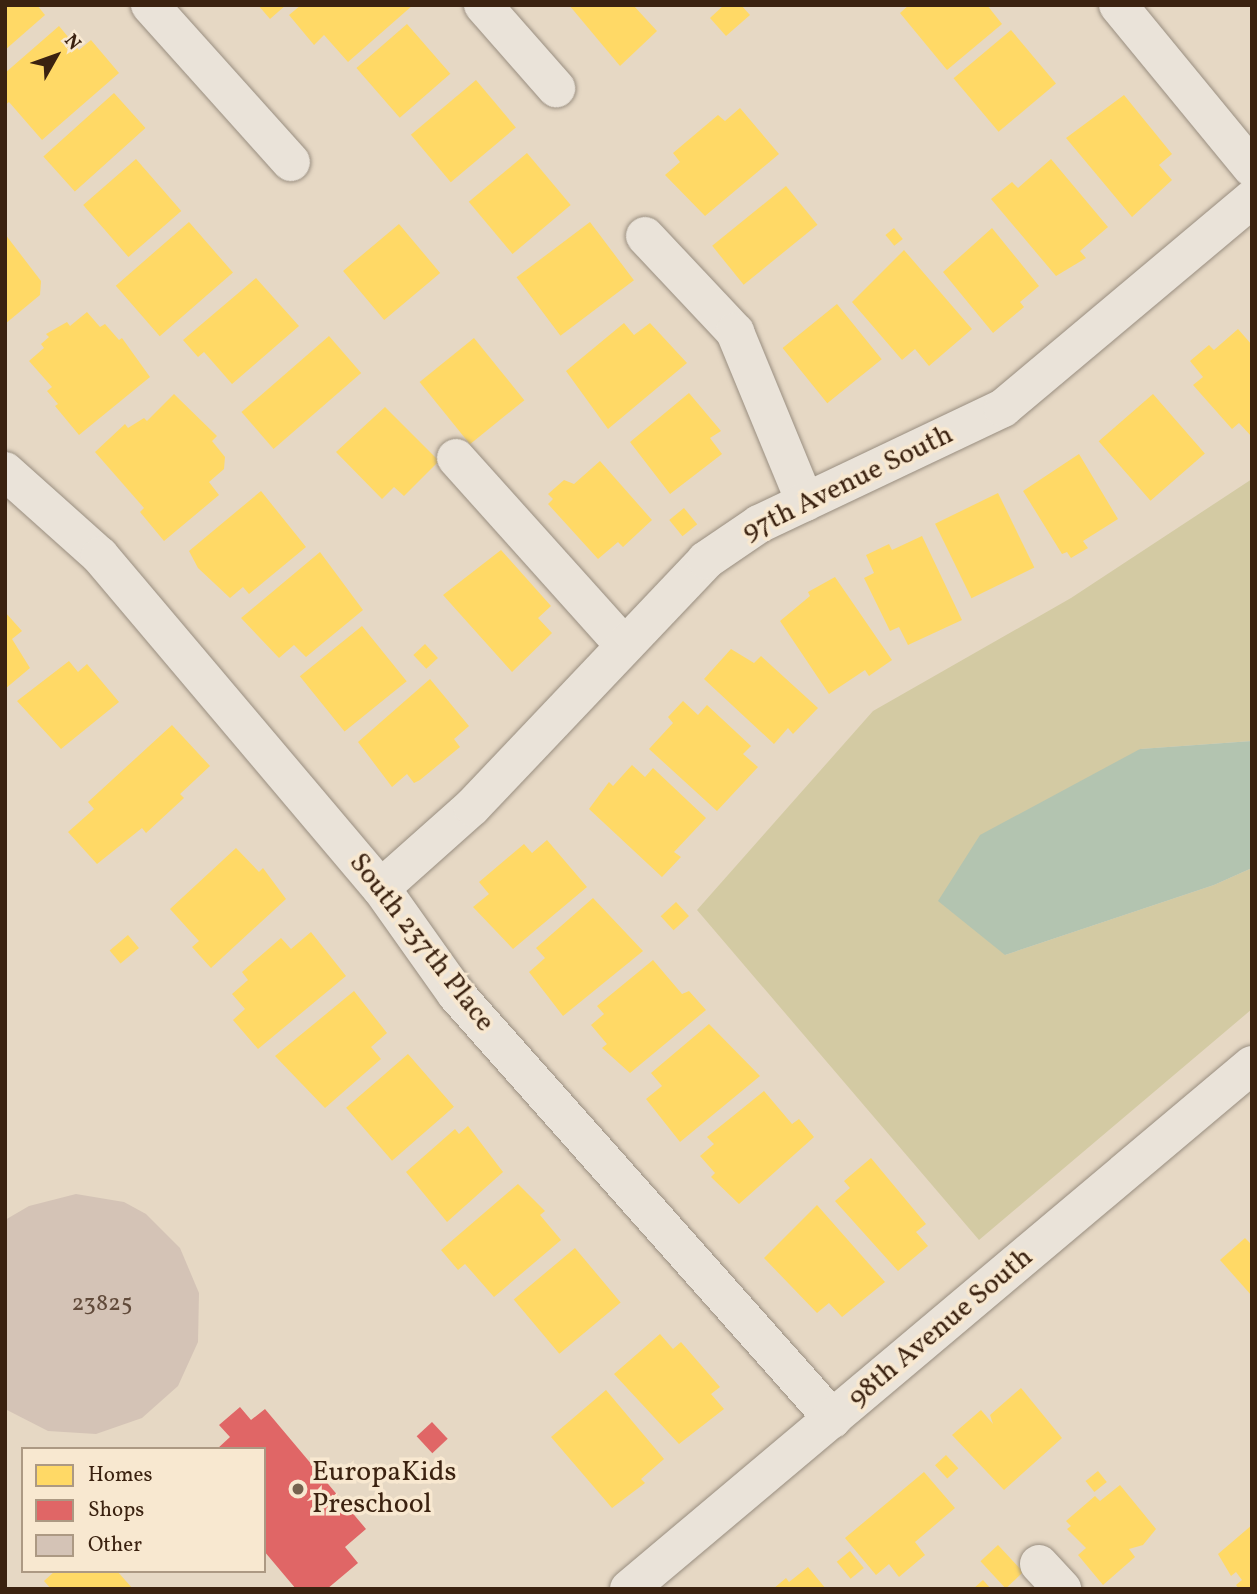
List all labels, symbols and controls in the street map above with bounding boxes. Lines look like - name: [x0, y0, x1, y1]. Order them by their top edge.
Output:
- north arrow: [21, 21, 91, 91]
- text: N: [58, 29, 86, 56]
- street label: 97th Avenue South: [737, 418, 959, 550]
- street label: South 237th Place: [341, 847, 501, 1039]
- street label: 98th Avenue South: [842, 1241, 1040, 1415]
- house number: 23825: [71, 1291, 133, 1319]
- legend: [21, 1447, 266, 1573]
- place label: EuropaKids Preschool: [312, 1456, 456, 1522]
- text: Homes: [88, 1461, 153, 1490]
- marker: EuropaKids Preschool: [290, 1481, 306, 1497]
- text: Shops: [88, 1496, 144, 1525]
- text: Other: [88, 1531, 142, 1560]

